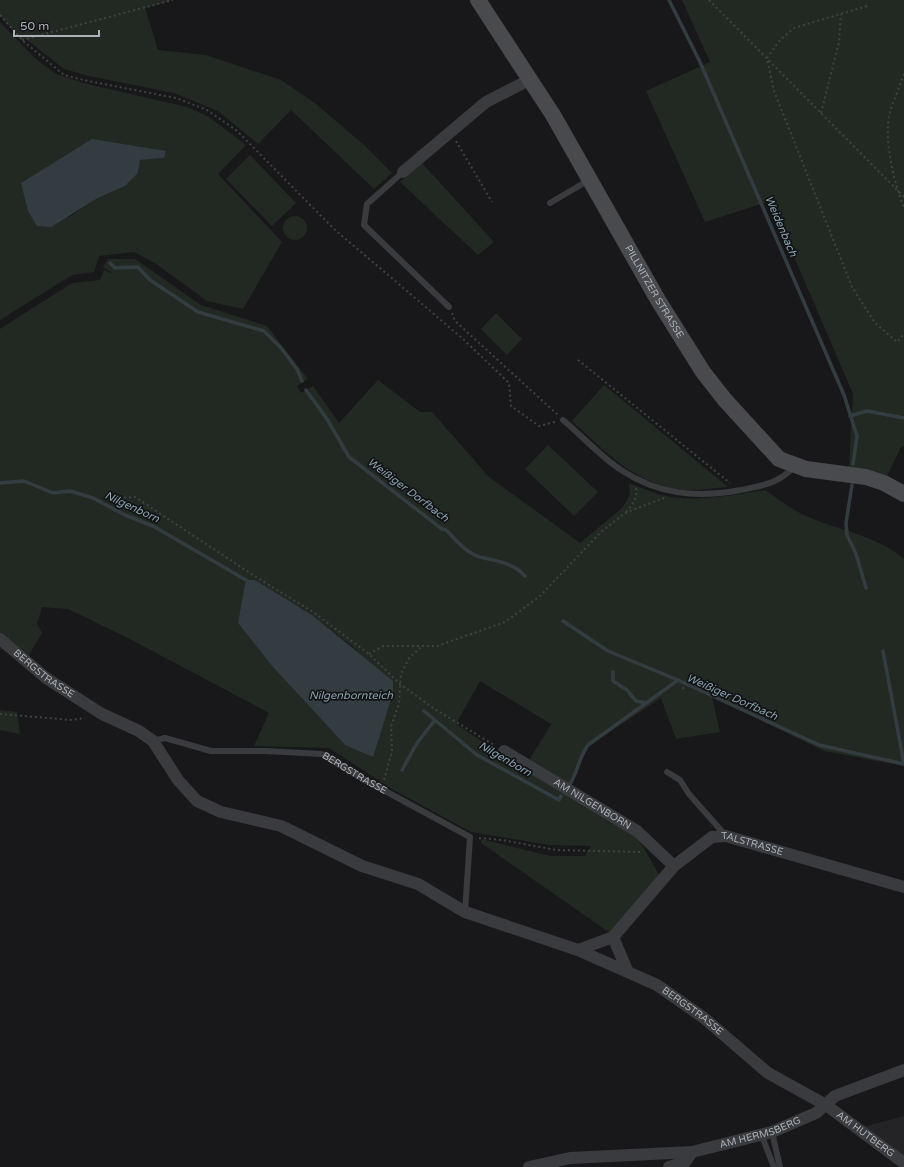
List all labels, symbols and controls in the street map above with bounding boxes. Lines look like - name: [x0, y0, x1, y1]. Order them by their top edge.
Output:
- scale bar: [14, 12, 99, 38]
- text: 50 m: [20, 19, 49, 33]
- water label: Weidenbach: [762, 193, 800, 259]
- street label: PILLNITZER STRASSE: [622, 243, 686, 340]
- water label: Weißiger Dorfbach: [365, 455, 451, 525]
- water label: Nilgenborn: [103, 489, 162, 525]
- street label: BERGSTRASSE: [11, 647, 76, 701]
- water label: Weißiger Dorfbach: [685, 671, 780, 723]
- water label: Nilgenbornteich: [309, 689, 393, 702]
- water label: Nilgenborn: [476, 739, 534, 779]
- street label: BERGSTRASSE: [320, 749, 389, 797]
- street label: AM NILGENBORN: [551, 776, 633, 832]
- street label: TALSTRASSE: [721, 830, 785, 858]
- street label: BERGSTRASSE: [660, 984, 726, 1038]
- street label: AM HUTBERG: [834, 1109, 897, 1160]
- street label: AM HERMSBERG: [718, 1114, 803, 1151]

